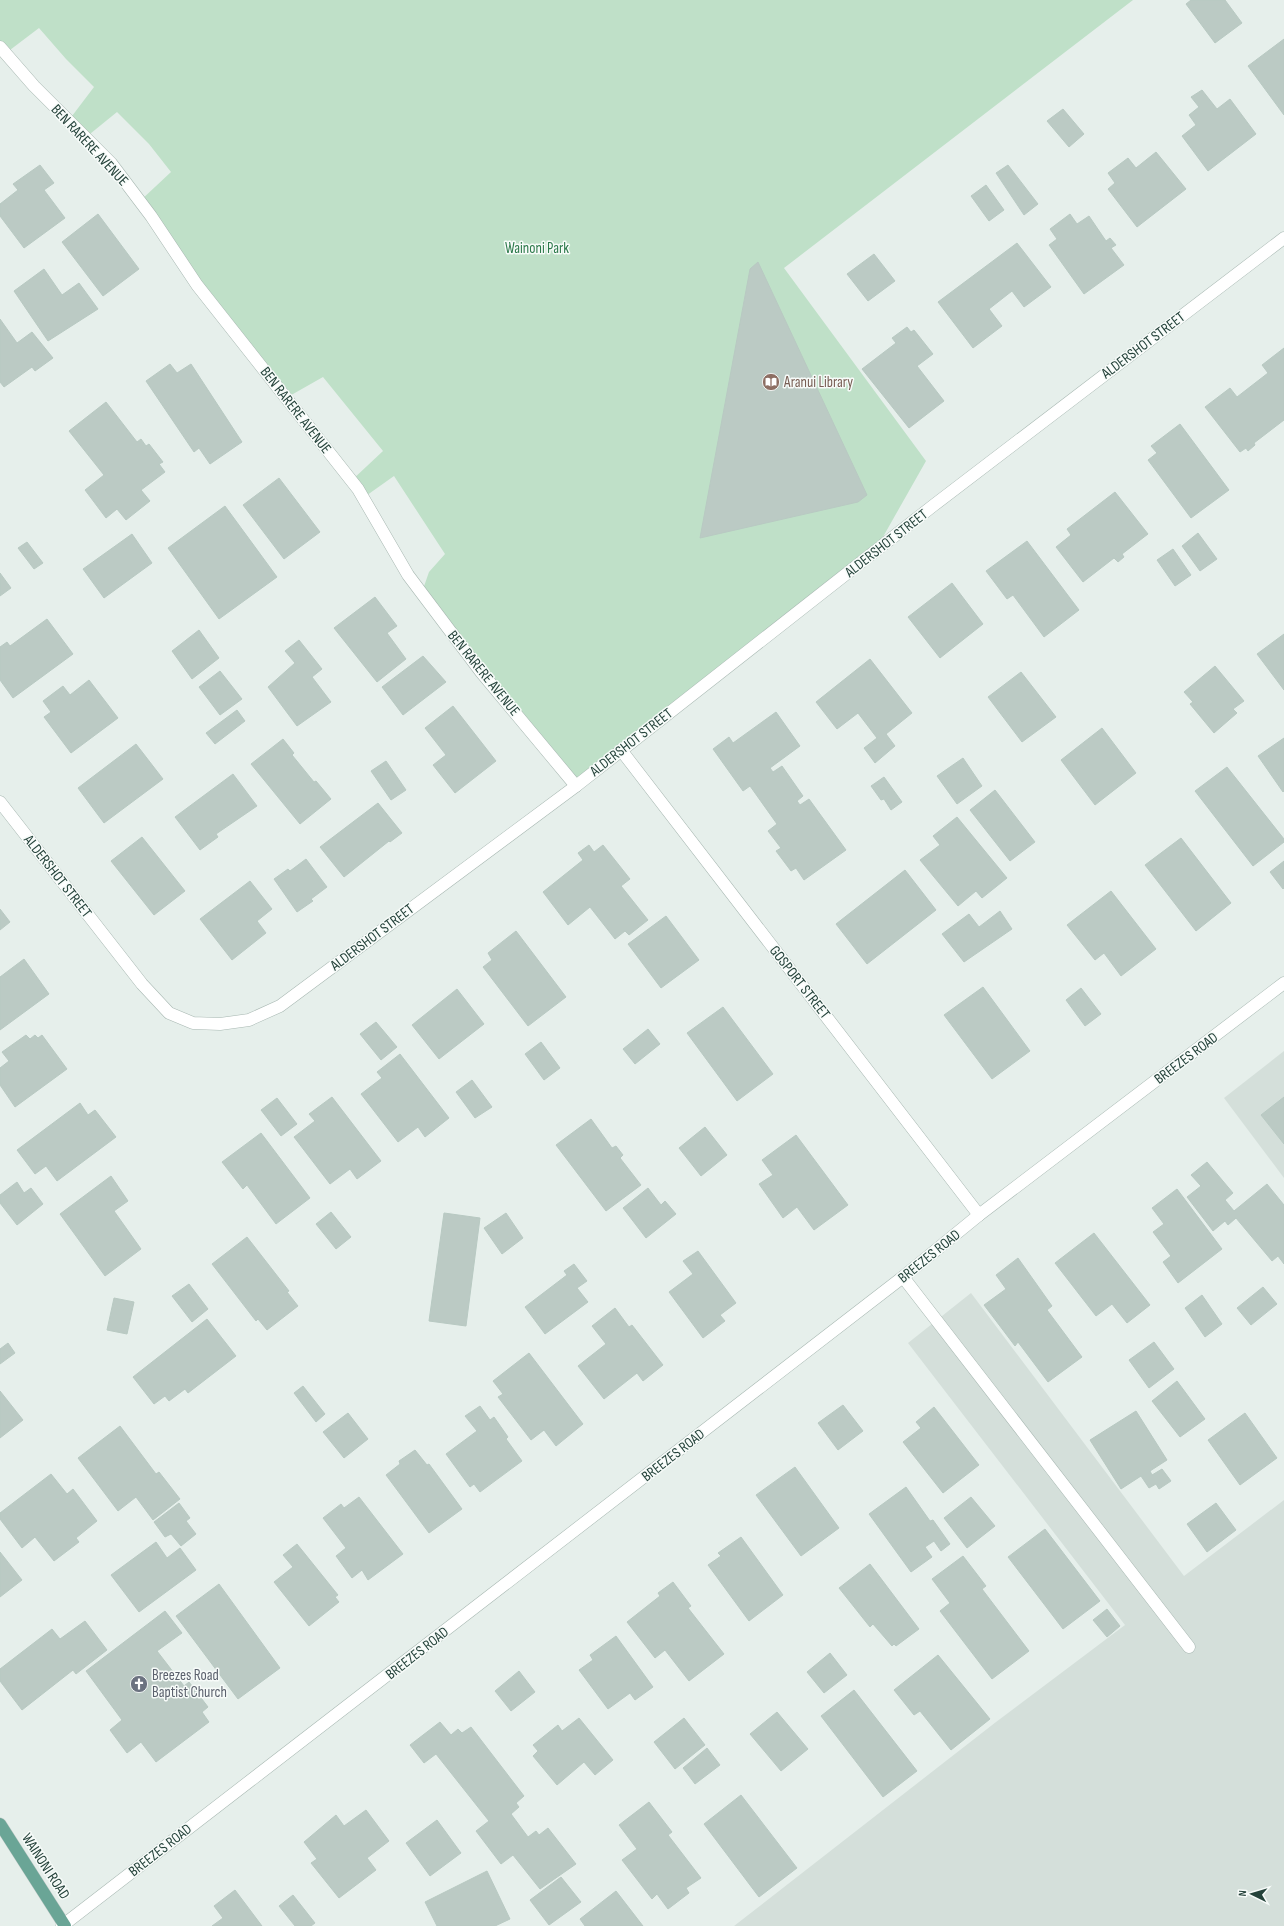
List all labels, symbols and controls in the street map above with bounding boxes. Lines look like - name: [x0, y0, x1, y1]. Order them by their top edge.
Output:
- street label: BEN RARERE AVENUE: [47, 101, 132, 190]
- park label: Wainoni Park: [505, 239, 569, 258]
- street label: ALDERSHOT STREET: [1097, 308, 1189, 384]
- street label: BEN RARERE AVENUE: [256, 363, 335, 457]
- library icon: Aranui Library: [761, 372, 781, 392]
- place label: Aranui Library: [783, 373, 853, 392]
- street label: ALDERSHOT STREET: [840, 505, 932, 582]
- street label: BEN RARERE AVENUE: [443, 627, 524, 720]
- street label: ALDERSHOT STREET: [585, 704, 677, 781]
- street label: ALDERSHOT STREET: [19, 830, 96, 922]
- street label: ALDERSHOT STREET: [326, 900, 418, 976]
- street label: GOSPORT STREET: [765, 942, 834, 1023]
- street label: BREEZES ROAD: [1151, 1028, 1222, 1089]
- street label: BREEZES ROAD: [894, 1225, 964, 1287]
- street label: BREEZES ROAD: [638, 1425, 709, 1486]
- street label: BREEZES ROAD: [382, 1623, 453, 1684]
- place label: Breezes Road Baptist Church: [152, 1666, 227, 1702]
- church icon: Breezes Road Baptist Church: [129, 1674, 149, 1694]
- street label: BREEZES ROAD: [125, 1820, 196, 1881]
- street label: WAINONI ROAD: [17, 1830, 74, 1903]
- north arrow: [1232, 1874, 1272, 1914]
- text: N: [1236, 1890, 1249, 1897]

